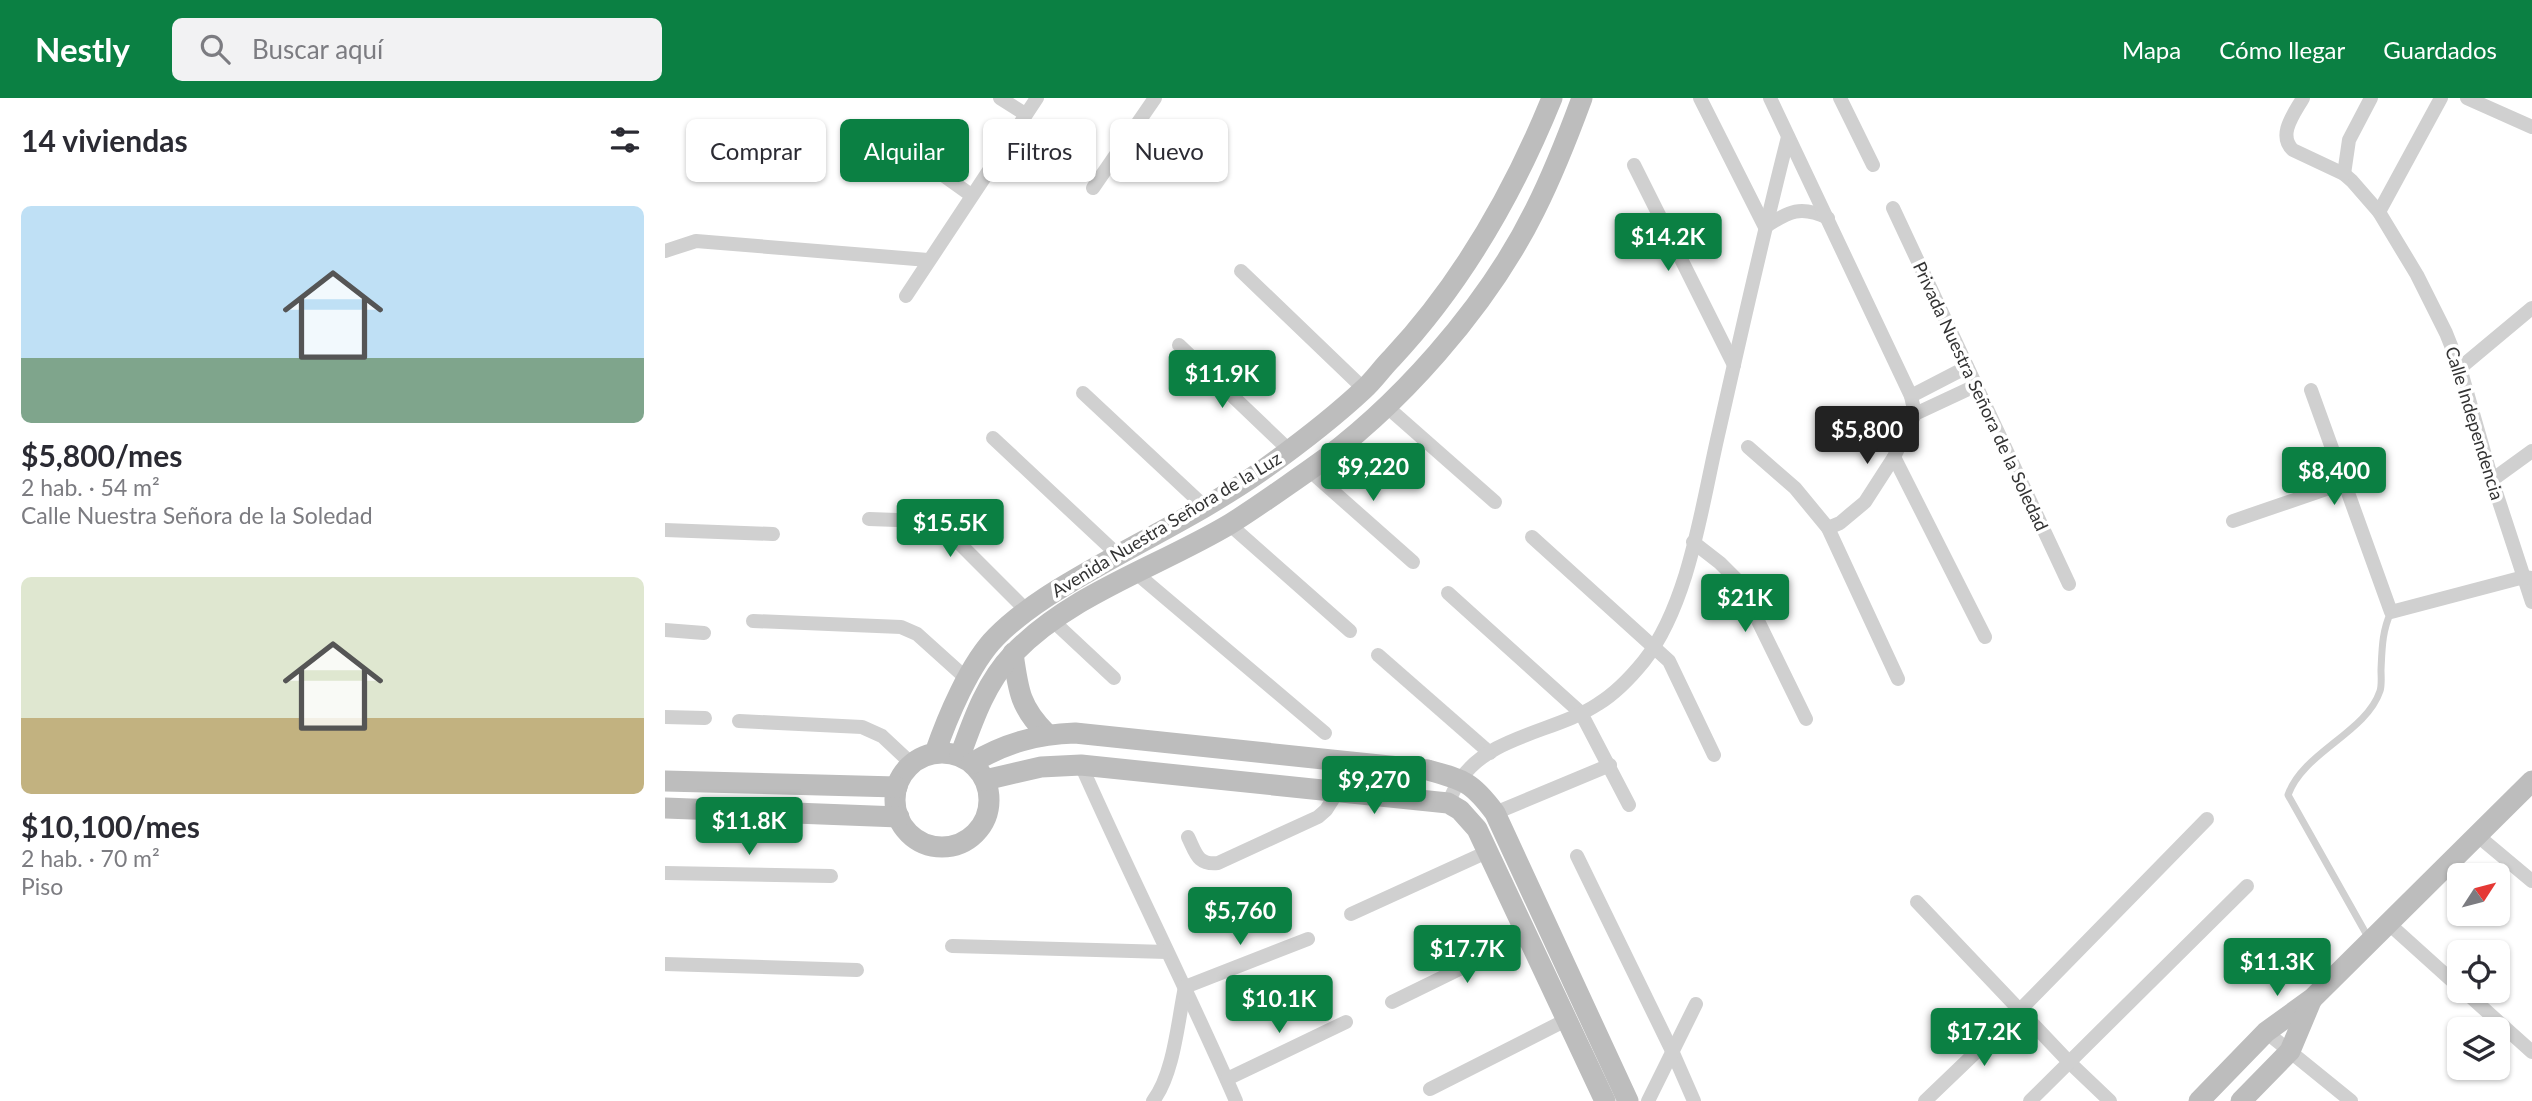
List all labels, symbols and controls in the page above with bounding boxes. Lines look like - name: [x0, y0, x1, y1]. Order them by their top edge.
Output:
- search box: [172, 18, 662, 81]
- text: Nestly: [35, 29, 130, 69]
- icon: search: [196, 30, 234, 68]
- text: Buscar aquí: [252, 33, 383, 65]
- text: Mapa: [2122, 35, 2181, 64]
- text: Cómo llegar: [2219, 35, 2345, 64]
- text: Guardados: [2383, 35, 2497, 64]
- chip: Comprar: [686, 119, 826, 182]
- chip: Alquilar: [840, 119, 969, 182]
- chip: Filtros: [983, 119, 1096, 182]
- chip: Nuevo: [1110, 119, 1228, 182]
- icon: filters: [606, 121, 644, 159]
- text: 14 viviendas: [21, 122, 188, 158]
- pin: $14.2K: [1611, 214, 1725, 273]
- text: $14.2K: [1631, 222, 1705, 250]
- icon: home: [270, 252, 396, 378]
- street label: Privada Nuestra Señora de la Soledad: [1909, 258, 2053, 534]
- street label: Calle Independencia: [2441, 344, 2509, 502]
- pin: $11.9K: [1165, 350, 1279, 410]
- text: $11.9K: [1185, 359, 1259, 387]
- pin: $5,800: [1810, 406, 1924, 466]
- text: $5,800: [1831, 415, 1903, 443]
- text: $5,800/mes: [21, 437, 182, 473]
- pin: $9,220: [1316, 444, 1430, 503]
- street label: Avenida Nuestra Señora de la Luz: [1047, 447, 1285, 601]
- pin: $8,400: [2277, 448, 2391, 507]
- text: $9,220: [1337, 452, 1409, 480]
- text: $8,400: [2298, 456, 2370, 484]
- text: 2 hab. · 54 m²: [21, 473, 160, 501]
- pin: $15.5K: [893, 500, 1007, 559]
- text: Calle Nuestra Señora de la Soledad: [21, 501, 373, 529]
- text: $15.5K: [913, 508, 987, 536]
- pin: $21K: [1704, 574, 1786, 634]
- text: $21K: [1717, 583, 1773, 611]
- icon: home: [270, 623, 396, 749]
- pin: $9,270: [1317, 756, 1431, 816]
- text: $9,270: [1338, 765, 1410, 793]
- pin: $11.8K: [692, 798, 806, 857]
- text: $11.8K: [712, 806, 786, 834]
- text: $10,100/mes: [21, 808, 200, 844]
- text: 2 hab. · 70 m²: [21, 844, 160, 872]
- north arrow: [2447, 863, 2509, 926]
- map controls: [2447, 863, 2510, 1080]
- text: Piso: [21, 872, 63, 900]
- pin: $5,760: [1183, 888, 1297, 947]
- text: $5,760: [1204, 896, 1276, 924]
- pin: $17.7K: [1410, 926, 1524, 985]
- text: $17.7K: [1430, 934, 1504, 962]
- pin: $11.3K: [2220, 939, 2334, 998]
- button: locate: [2447, 940, 2510, 1003]
- text: $11.3K: [2240, 947, 2314, 975]
- pin: $10.1K: [1222, 976, 1336, 1035]
- text: $10.1K: [1242, 984, 1316, 1012]
- pin: $17.2K: [1927, 1009, 2041, 1068]
- text: $17.2K: [1947, 1017, 2021, 1045]
- button: layers: [2447, 1017, 2510, 1080]

